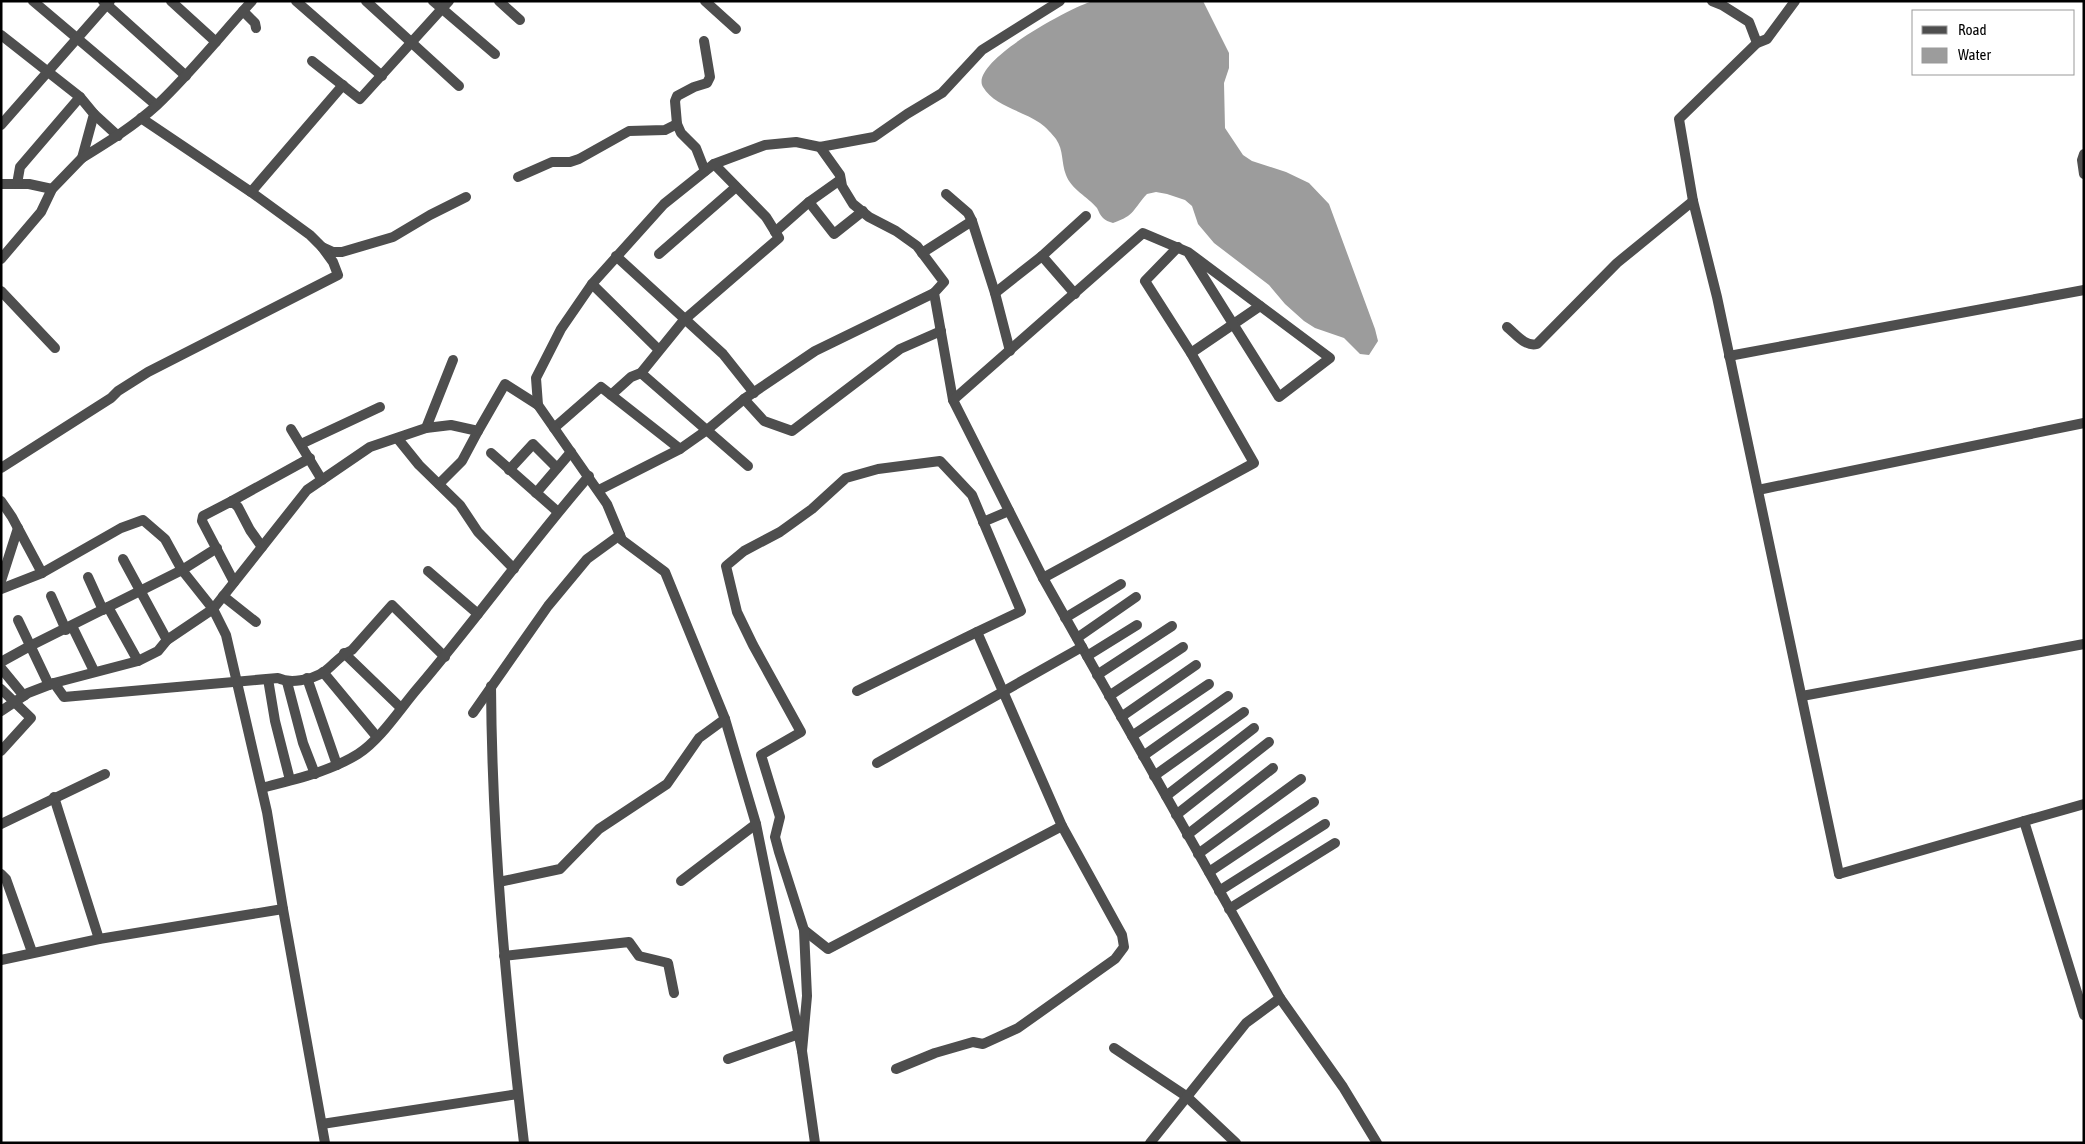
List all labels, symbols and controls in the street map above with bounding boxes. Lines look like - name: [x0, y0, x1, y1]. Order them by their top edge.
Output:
- legend: [1912, 10, 2075, 75]
- text: Road: [1958, 21, 1987, 38]
- text: Water: [1958, 46, 1991, 63]

